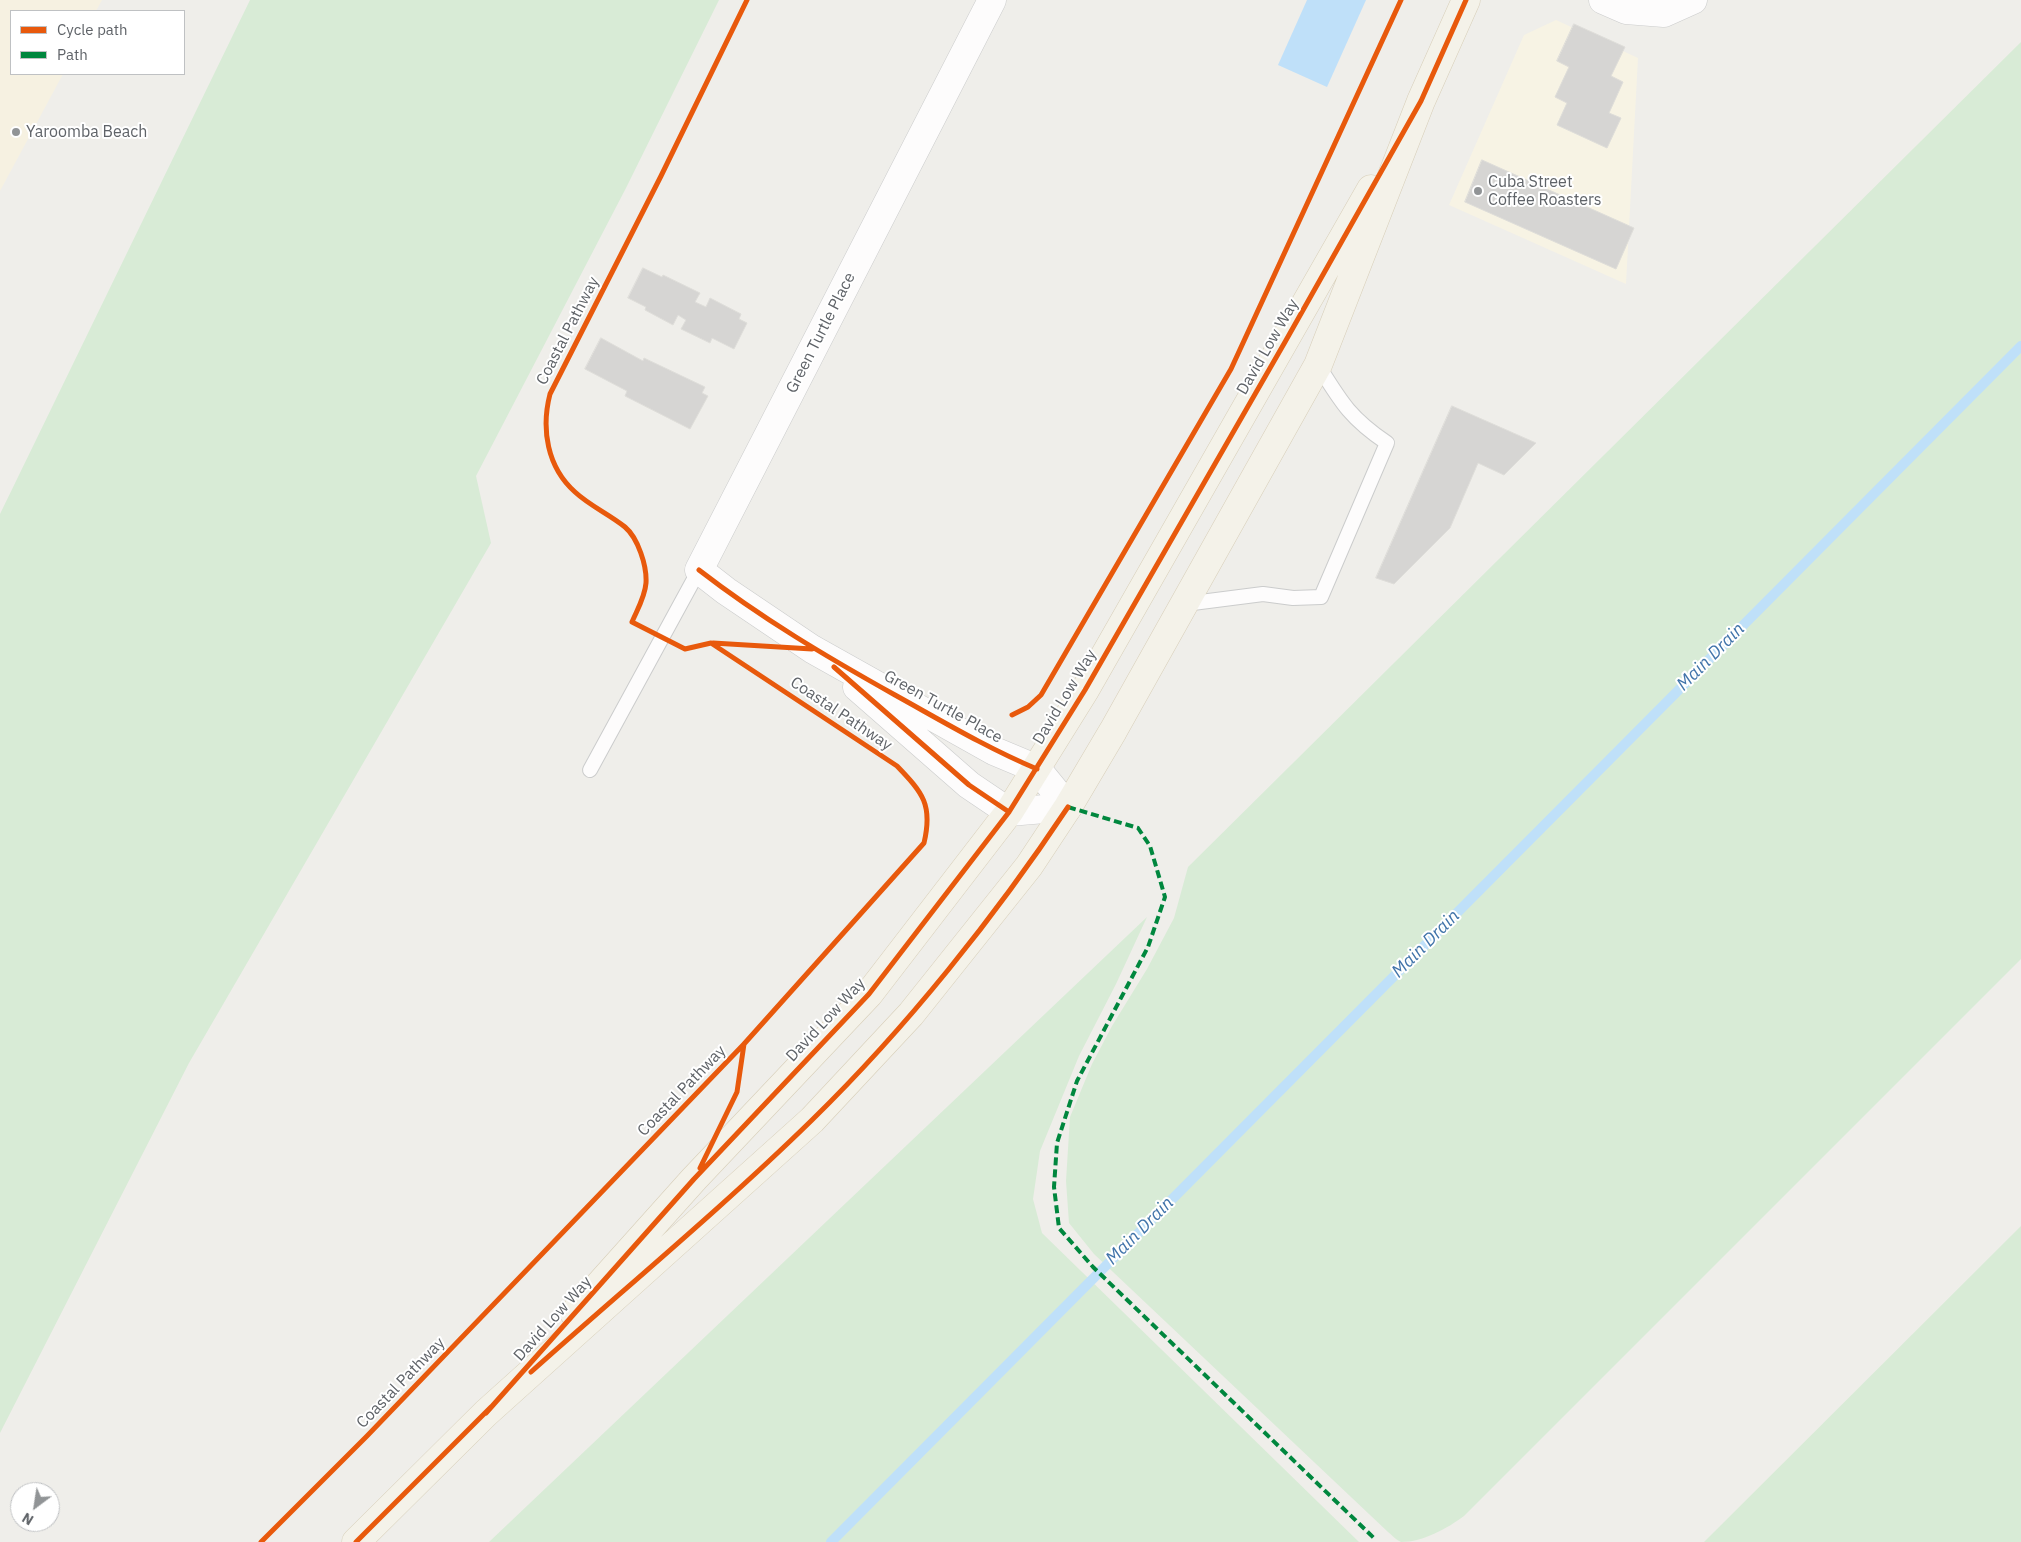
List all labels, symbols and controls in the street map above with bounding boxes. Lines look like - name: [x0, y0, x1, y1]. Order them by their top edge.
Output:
- legend: [10, 10, 185, 75]
- text: Cycle path: [57, 20, 128, 39]
- text: Path: [57, 45, 88, 64]
- place label: Yaroomba Beach: [26, 122, 147, 142]
- marker: Yaroomba Beach: [10, 126, 22, 138]
- place label: Cuba Street Coffee Roasters: [1488, 172, 1602, 210]
- marker: Cuba Street Coffee Roasters: [1472, 185, 1484, 197]
- street label: Green Turtle Place: [782, 270, 860, 396]
- street label: Coastal Pathway: [533, 274, 603, 388]
- street label: David Low Way: [1233, 296, 1303, 398]
- water label: Main Drain: [1672, 618, 1750, 696]
- street label: David Low Way: [1029, 646, 1101, 748]
- street label: Green Turtle Place: [880, 666, 1006, 748]
- street label: Coastal Pathway: [786, 673, 896, 755]
- water label: Main Drain: [1387, 905, 1465, 983]
- street label: David Low Way: [782, 974, 870, 1066]
- street label: Coastal Pathway: [634, 1042, 730, 1140]
- water label: Main Drain: [1101, 1192, 1179, 1270]
- street label: David Low Way: [510, 1273, 596, 1365]
- street label: Coastal Pathway: [353, 1334, 449, 1432]
- north arrow: [10, 1482, 60, 1532]
- text: N: [19, 1509, 37, 1529]

